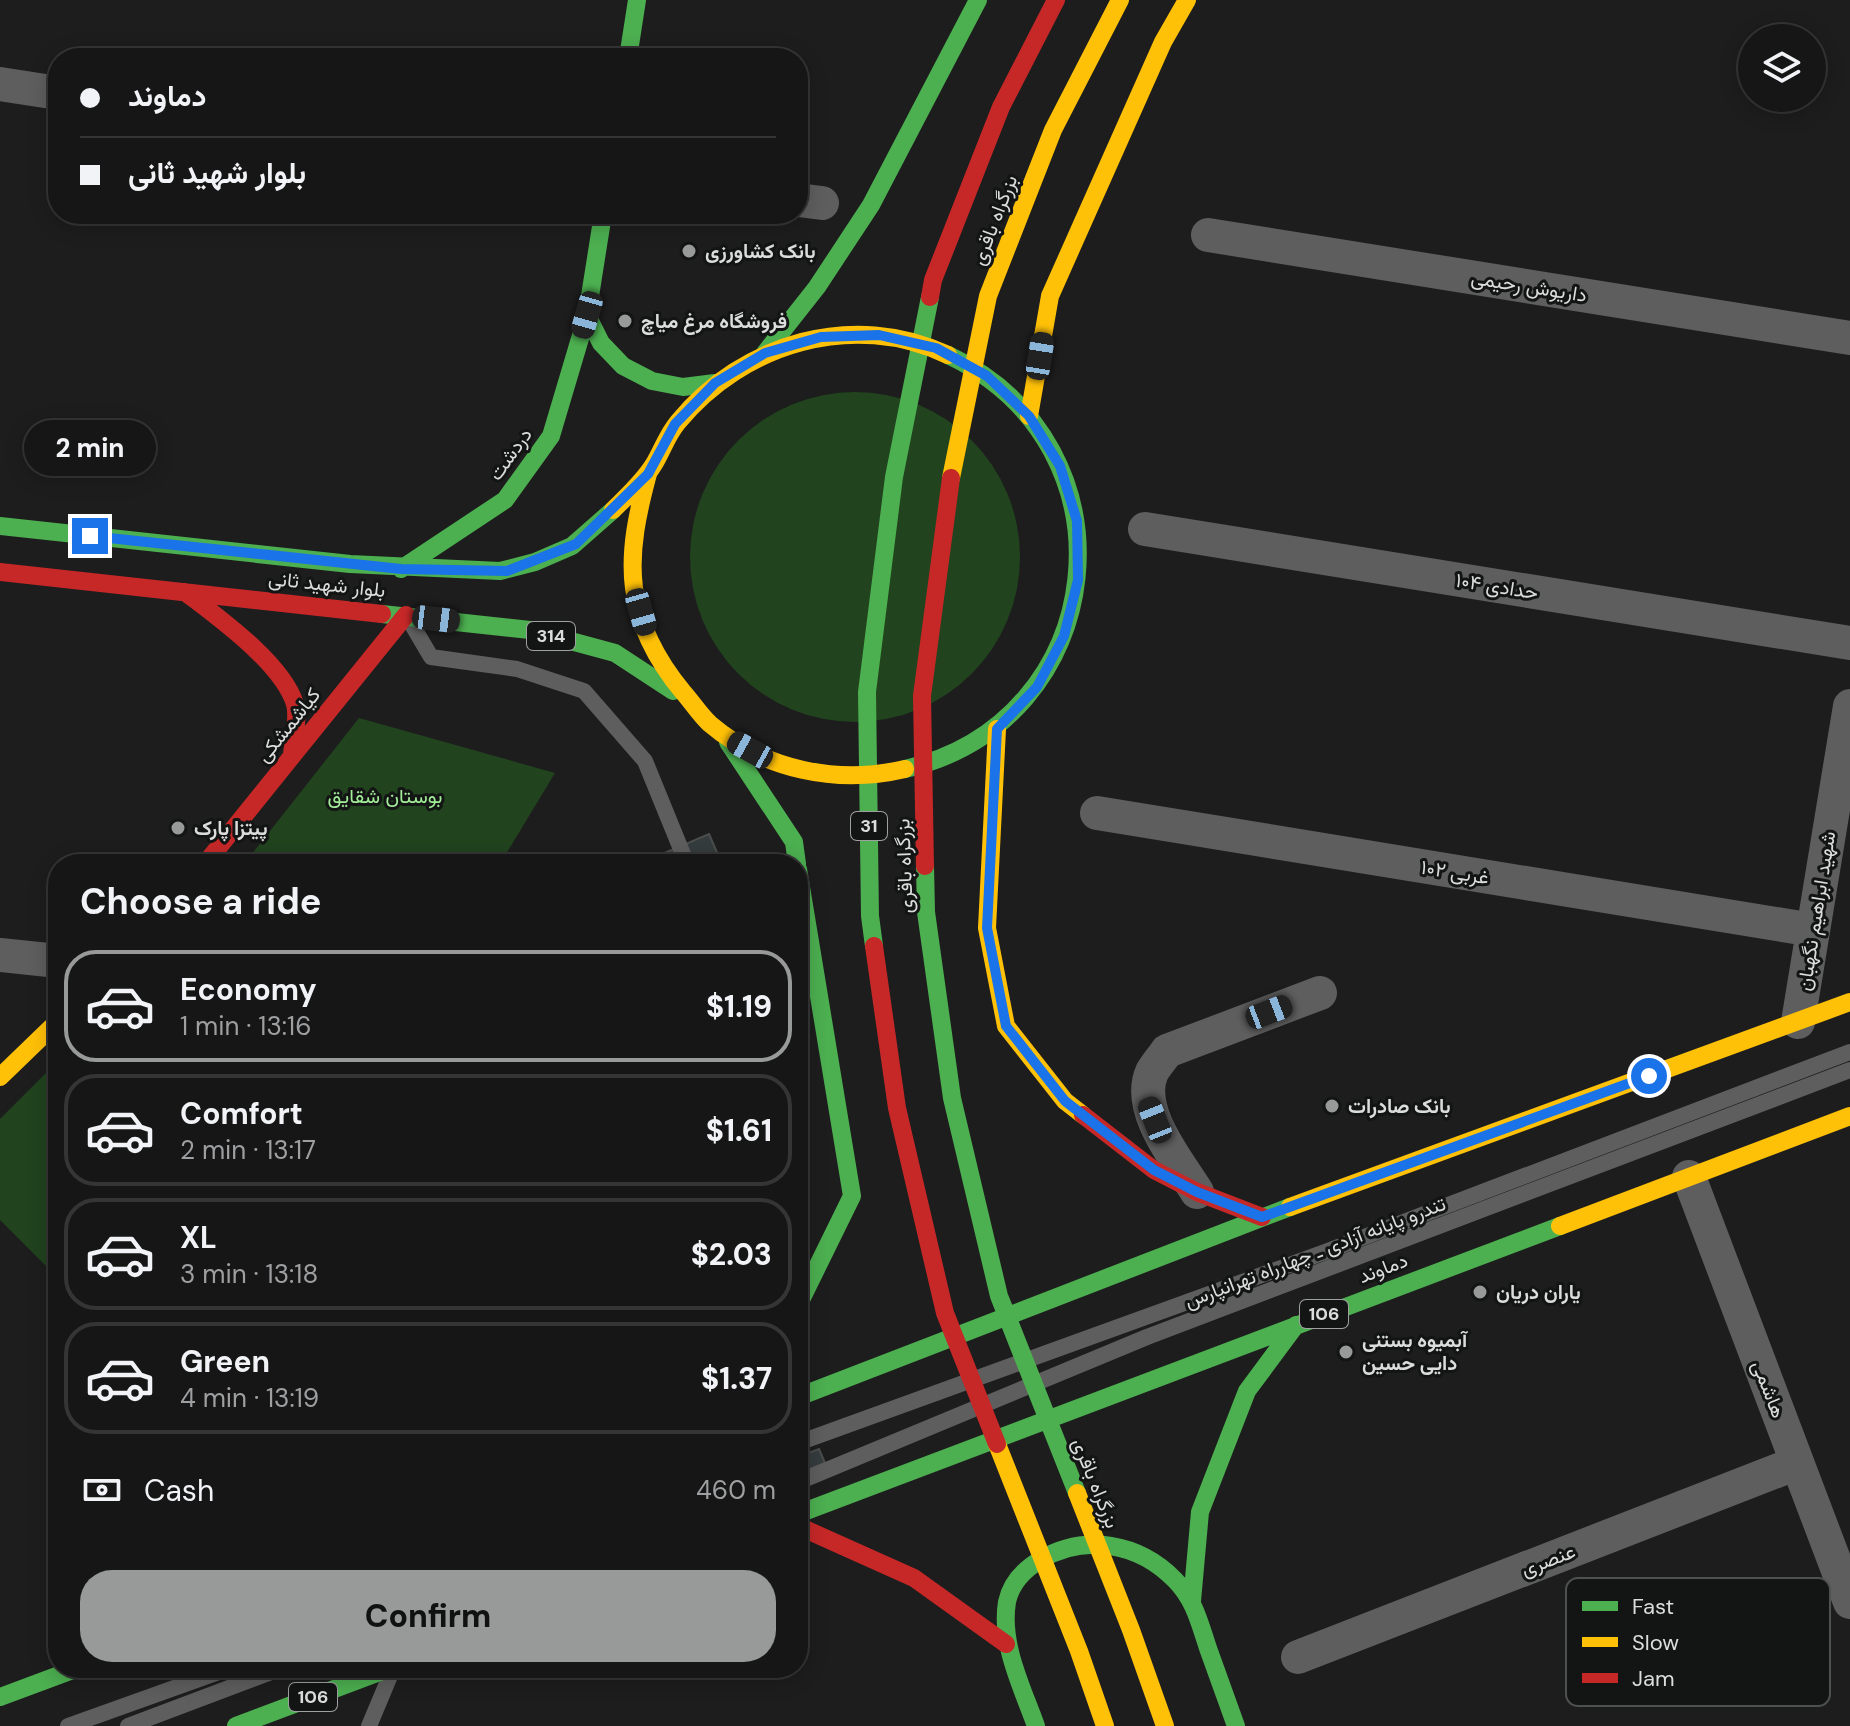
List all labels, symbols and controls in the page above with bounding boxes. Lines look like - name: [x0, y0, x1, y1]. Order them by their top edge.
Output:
- map controls: [1738, 24, 1826, 112]
- button: layers: [1738, 24, 1826, 112]
- text: دماوند: [128, 76, 207, 115]
- text: بلوار شهید ثانی: [128, 153, 306, 192]
- street label: بزرگراه باقری: [965, 171, 1023, 269]
- place label: بانک کشاورزی: [705, 238, 816, 264]
- marker: بانک کشاورزی: [680, 242, 698, 260]
- street label: داریوش رحیمی: [1469, 264, 1589, 308]
- car: [569, 289, 605, 341]
- place label: فروشگاه مرغ میاچ: [641, 308, 787, 335]
- marker: فروشگاه مرغ میاچ: [616, 312, 634, 330]
- car: [1024, 330, 1056, 382]
- callout: 2 min: [24, 420, 156, 476]
- street label: دردشت: [482, 423, 538, 485]
- text: 2 min: [55, 431, 125, 465]
- route end: [72, 518, 108, 554]
- street label: بلوار شهید ثانی: [267, 565, 387, 603]
- street label: حدادی ۱۰۴: [1454, 567, 1540, 605]
- car: [623, 586, 659, 638]
- car: [411, 604, 461, 634]
- road number: 314: [527, 622, 575, 650]
- street label: کیاشمشکی: [250, 682, 326, 768]
- car: [723, 728, 777, 772]
- park label: بوستان شقایق: [328, 783, 442, 809]
- road number: 31: [851, 812, 887, 840]
- place label: پیتزا پارک: [194, 815, 268, 842]
- street label: بزرگراه باقری: [889, 818, 919, 914]
- marker: پیتزا پارک: [169, 819, 187, 837]
- street label: شهید ابراهیم نگهبان: [1791, 829, 1841, 993]
- street label: ۱۰۲ غربی: [1419, 854, 1491, 890]
- text: Choose a ride: [80, 878, 321, 925]
- icon: car: [84, 970, 156, 1042]
- text: Economy: [180, 970, 317, 1009]
- text: $1.19: [706, 987, 772, 1026]
- car: [1242, 992, 1296, 1032]
- text: 1 min · 13:16: [180, 1009, 312, 1043]
- route start: [1631, 1058, 1667, 1094]
- car: [1135, 1093, 1175, 1147]
- place label: بانک صادرات: [1348, 1093, 1451, 1119]
- icon: car: [84, 1094, 156, 1166]
- text: Comfort: [180, 1094, 303, 1133]
- marker: بانک صادرات: [1323, 1097, 1341, 1115]
- text: $1.61: [706, 1111, 772, 1150]
- text: 2 min · 13:17: [180, 1133, 316, 1167]
- street label: تندرو پایانه آزادی ـ چهارراه تهرانپارس: [1181, 1190, 1450, 1315]
- icon: car: [84, 1218, 156, 1290]
- text: XL: [180, 1218, 217, 1257]
- text: $2.03: [691, 1235, 772, 1274]
- street label: دماوند: [1355, 1247, 1411, 1289]
- text: 3 min · 13:18: [180, 1257, 318, 1291]
- place label: یاران دریان: [1496, 1279, 1581, 1305]
- marker: یاران دریان: [1471, 1283, 1489, 1301]
- road number: 106: [1300, 1300, 1348, 1328]
- place label: آبمیوه بستنی دایی حسین: [1362, 1327, 1469, 1376]
- icon: car: [84, 1342, 156, 1414]
- text: Green: [180, 1342, 270, 1381]
- marker: آبمیوه بستنی دایی حسین: [1337, 1343, 1355, 1361]
- street label: هاشمی: [1746, 1357, 1792, 1421]
- text: $1.37: [701, 1359, 772, 1398]
- text: 4 min · 13:19: [180, 1381, 319, 1415]
- street label: بزرگراه باقری: [1066, 1434, 1126, 1532]
- icon: cash: [80, 1468, 124, 1512]
- text: Cash: [144, 1471, 214, 1510]
- text: 460 m: [696, 1473, 776, 1507]
- street label: عنصری: [1517, 1538, 1579, 1582]
- button: Confirm: [80, 1570, 776, 1662]
- legend: [1566, 1578, 1830, 1706]
- text: Fast: [1632, 1592, 1674, 1621]
- text: Slow: [1632, 1628, 1679, 1657]
- text: Jam: [1632, 1664, 1675, 1693]
- road number: 106: [289, 1683, 337, 1711]

